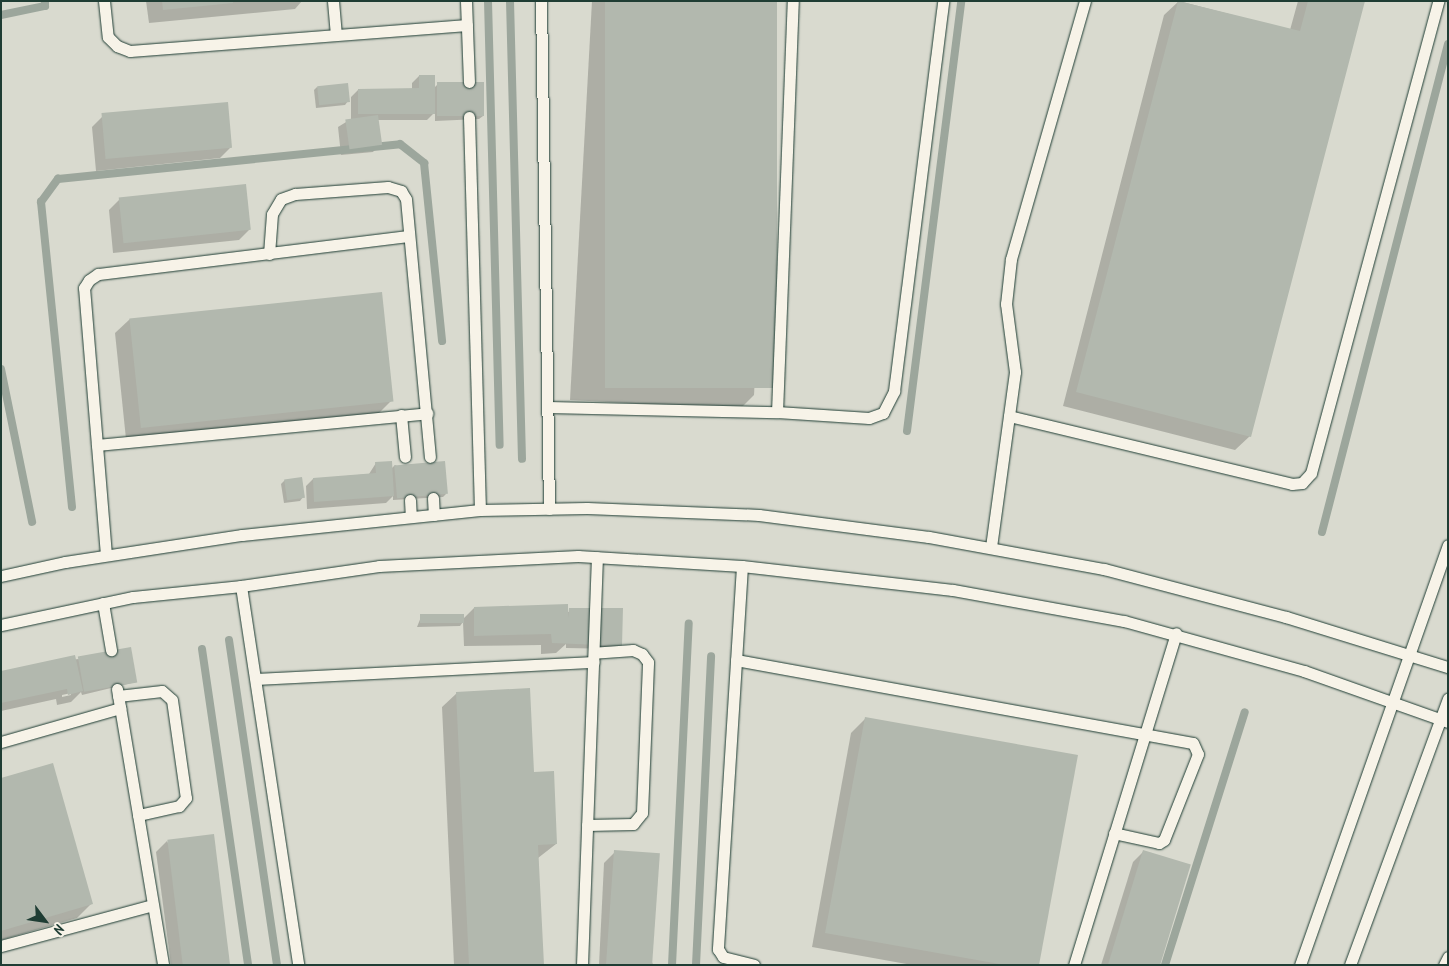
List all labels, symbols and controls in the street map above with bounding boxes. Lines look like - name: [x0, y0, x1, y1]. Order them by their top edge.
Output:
- north arrow: [20, 896, 70, 946]
- text: N: [46, 919, 70, 938]

